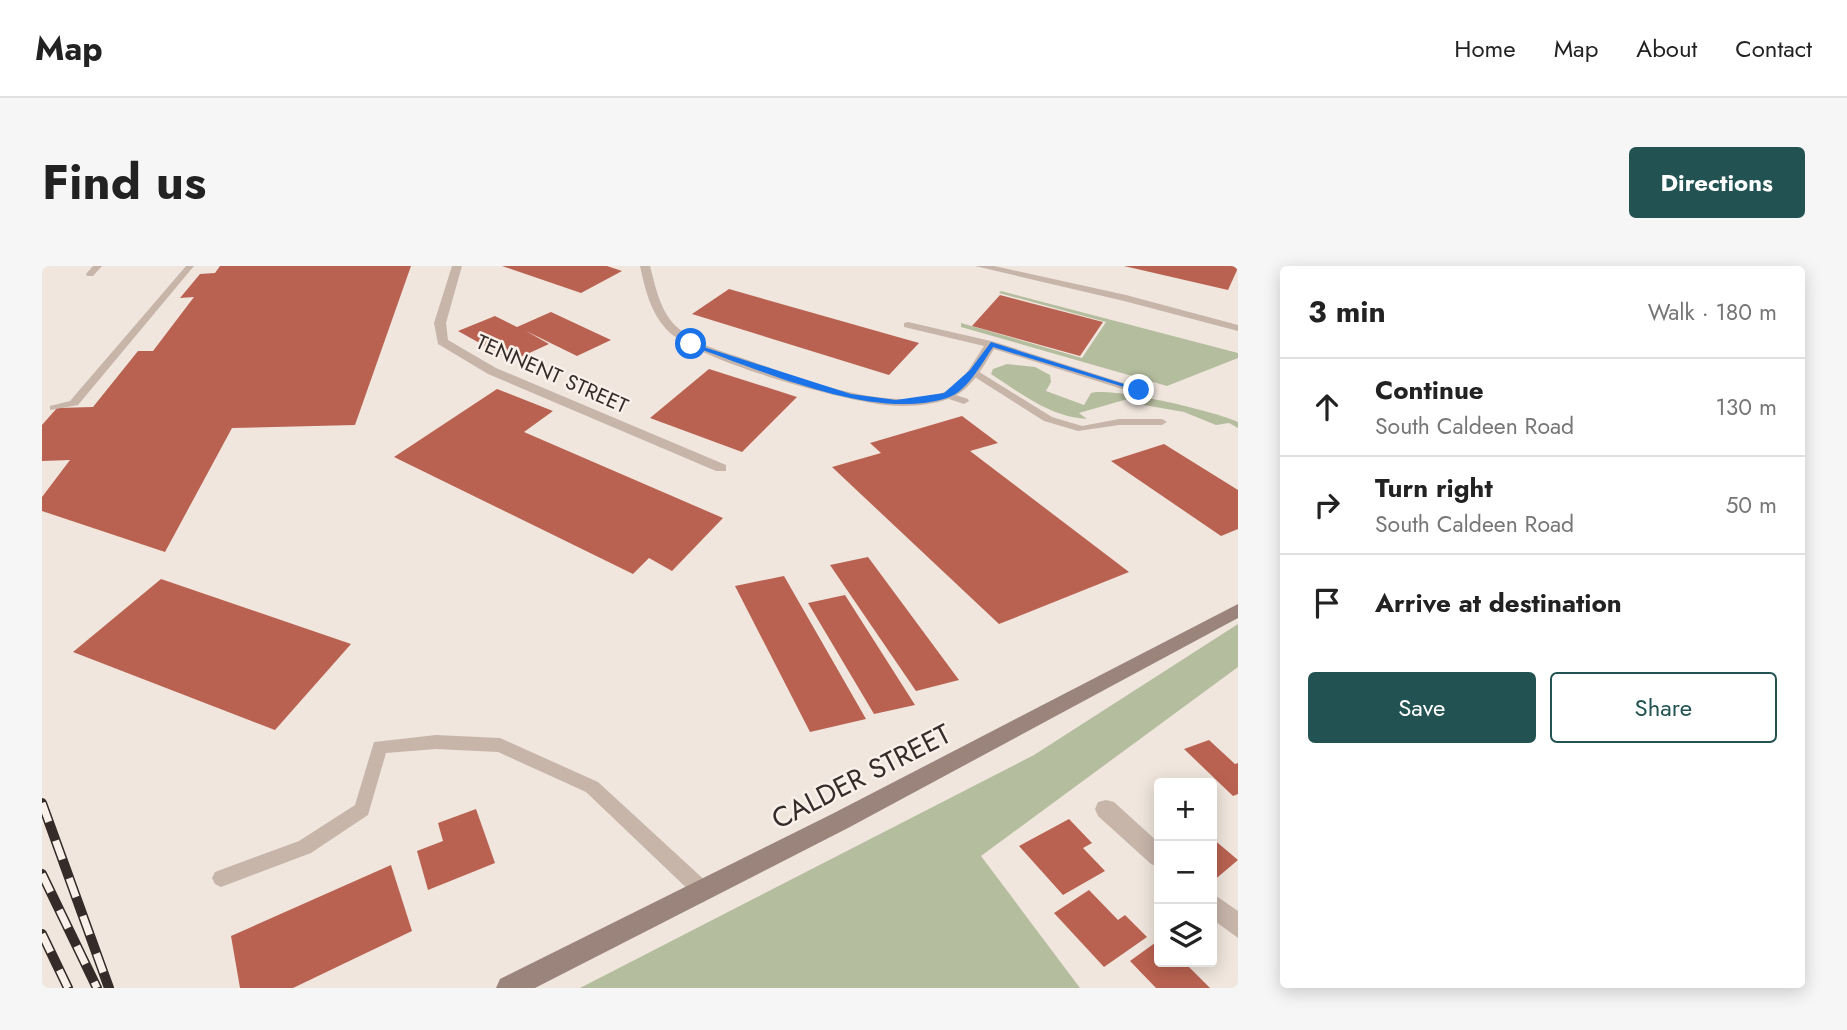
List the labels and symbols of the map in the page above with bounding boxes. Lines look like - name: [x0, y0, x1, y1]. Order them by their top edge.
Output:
- street label: TENNENT STREET: [471, 327, 633, 421]
- route start: [675, 328, 706, 359]
- route end: [1123, 374, 1154, 405]
- street label: CALDER STREET: [764, 714, 958, 839]

